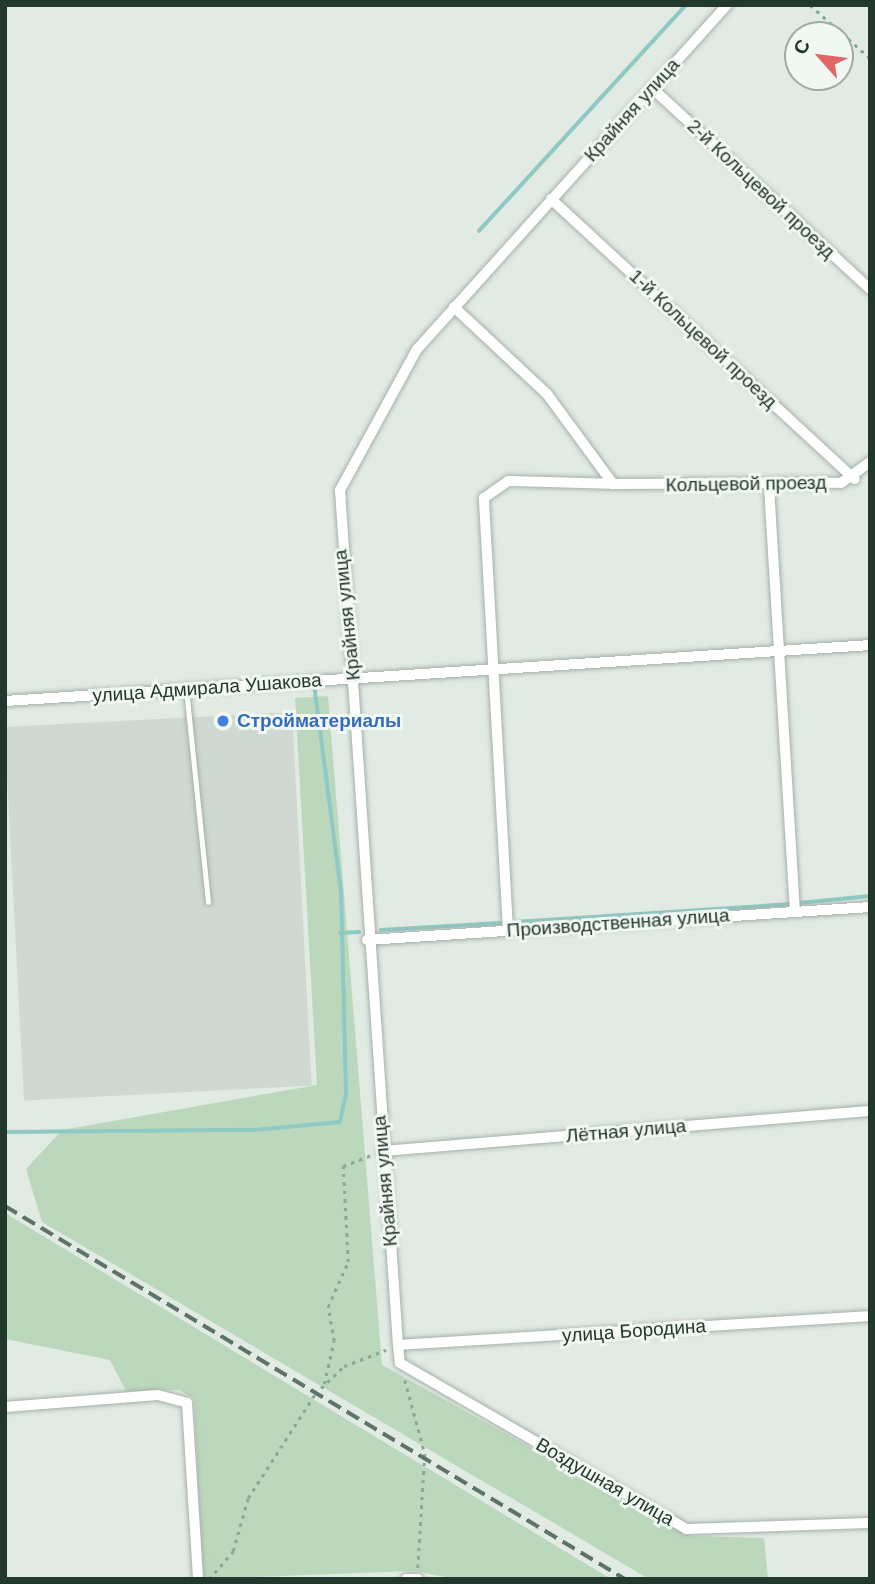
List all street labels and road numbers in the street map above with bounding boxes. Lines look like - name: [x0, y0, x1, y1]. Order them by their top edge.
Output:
- street label: Крайняя улица: [580, 54, 684, 166]
- street label: 2-й Кольцевой проезд: [682, 115, 840, 263]
- street label: 1-й Кольцевой проезд: [624, 265, 782, 413]
- street label: Кольцевой проезд: [665, 471, 827, 497]
- street label: Крайняя улица: [329, 548, 365, 682]
- street label: улица Адмирала Ушакова: [92, 669, 322, 707]
- street label: Производственная улица: [506, 904, 730, 942]
- street label: Лётная улица: [565, 1114, 687, 1148]
- street label: Крайняя улица: [368, 1115, 402, 1247]
- street label: улица Бородина: [561, 1315, 707, 1347]
- street label: Воздушная улица: [532, 1433, 678, 1531]

